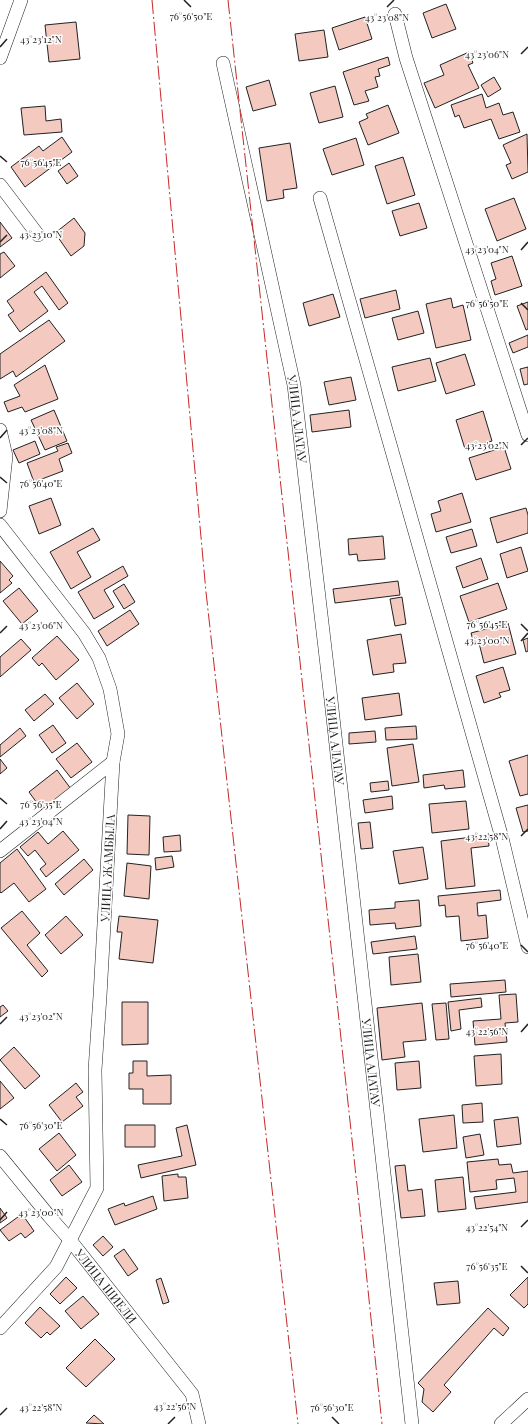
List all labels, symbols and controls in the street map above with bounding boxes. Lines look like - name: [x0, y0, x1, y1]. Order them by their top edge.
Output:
- text: 76°56'50"E: [170, 9, 212, 23]
- text: 43°23'08"N: [365, 10, 409, 24]
- text: 43°23'12"N: [20, 32, 62, 46]
- text: 43°23'06"N: [465, 47, 509, 61]
- text: 76°56'45"E: [21, 155, 61, 169]
- text: 43°23'10"N: [20, 227, 62, 241]
- text: 43°23'04"N: [465, 242, 509, 256]
- text: 76°56'50"E: [466, 296, 508, 310]
- street label: УЛИЦА АЛАТАУ: [284, 372, 311, 464]
- text: 43°23'08"N: [19, 423, 63, 437]
- text: 43°23'02"N: [465, 438, 509, 452]
- text: 76°56'40"E: [20, 476, 62, 490]
- text: 76°56'45"E: [467, 617, 507, 631]
- text: 43°23'06"N: [19, 618, 63, 632]
- text: 43°23'00"N: [465, 633, 509, 647]
- street label: УЛИЦА АЛАТАУ: [323, 695, 348, 786]
- text: 76°56'35"E: [20, 797, 62, 811]
- street label: УЛИЦА ЖАМБЫЛА: [96, 813, 118, 923]
- text: 43°23'04"N: [19, 814, 63, 828]
- text: 43°22'58"N: [466, 829, 508, 843]
- text: 76°56'40"E: [466, 938, 508, 952]
- text: 43°23'02"N: [19, 1009, 63, 1023]
- street label: УЛИЦА АЛАТАУ: [359, 1017, 385, 1108]
- text: 43°22'56"N: [466, 1024, 508, 1038]
- text: 76°56'30"E: [20, 1118, 62, 1132]
- text: 43°23'00"N: [19, 1205, 63, 1219]
- text: 43°22'54"N: [466, 1220, 508, 1234]
- street label: УЛИЦА ШИЕЛИ: [71, 1245, 141, 1326]
- text: 76°56'35"E: [466, 1259, 508, 1273]
- text: 43°22'56"N: [154, 1399, 196, 1413]
- text: 43°22'58"N: [20, 1400, 62, 1414]
- text: 76°56'30"E: [311, 1400, 353, 1414]

